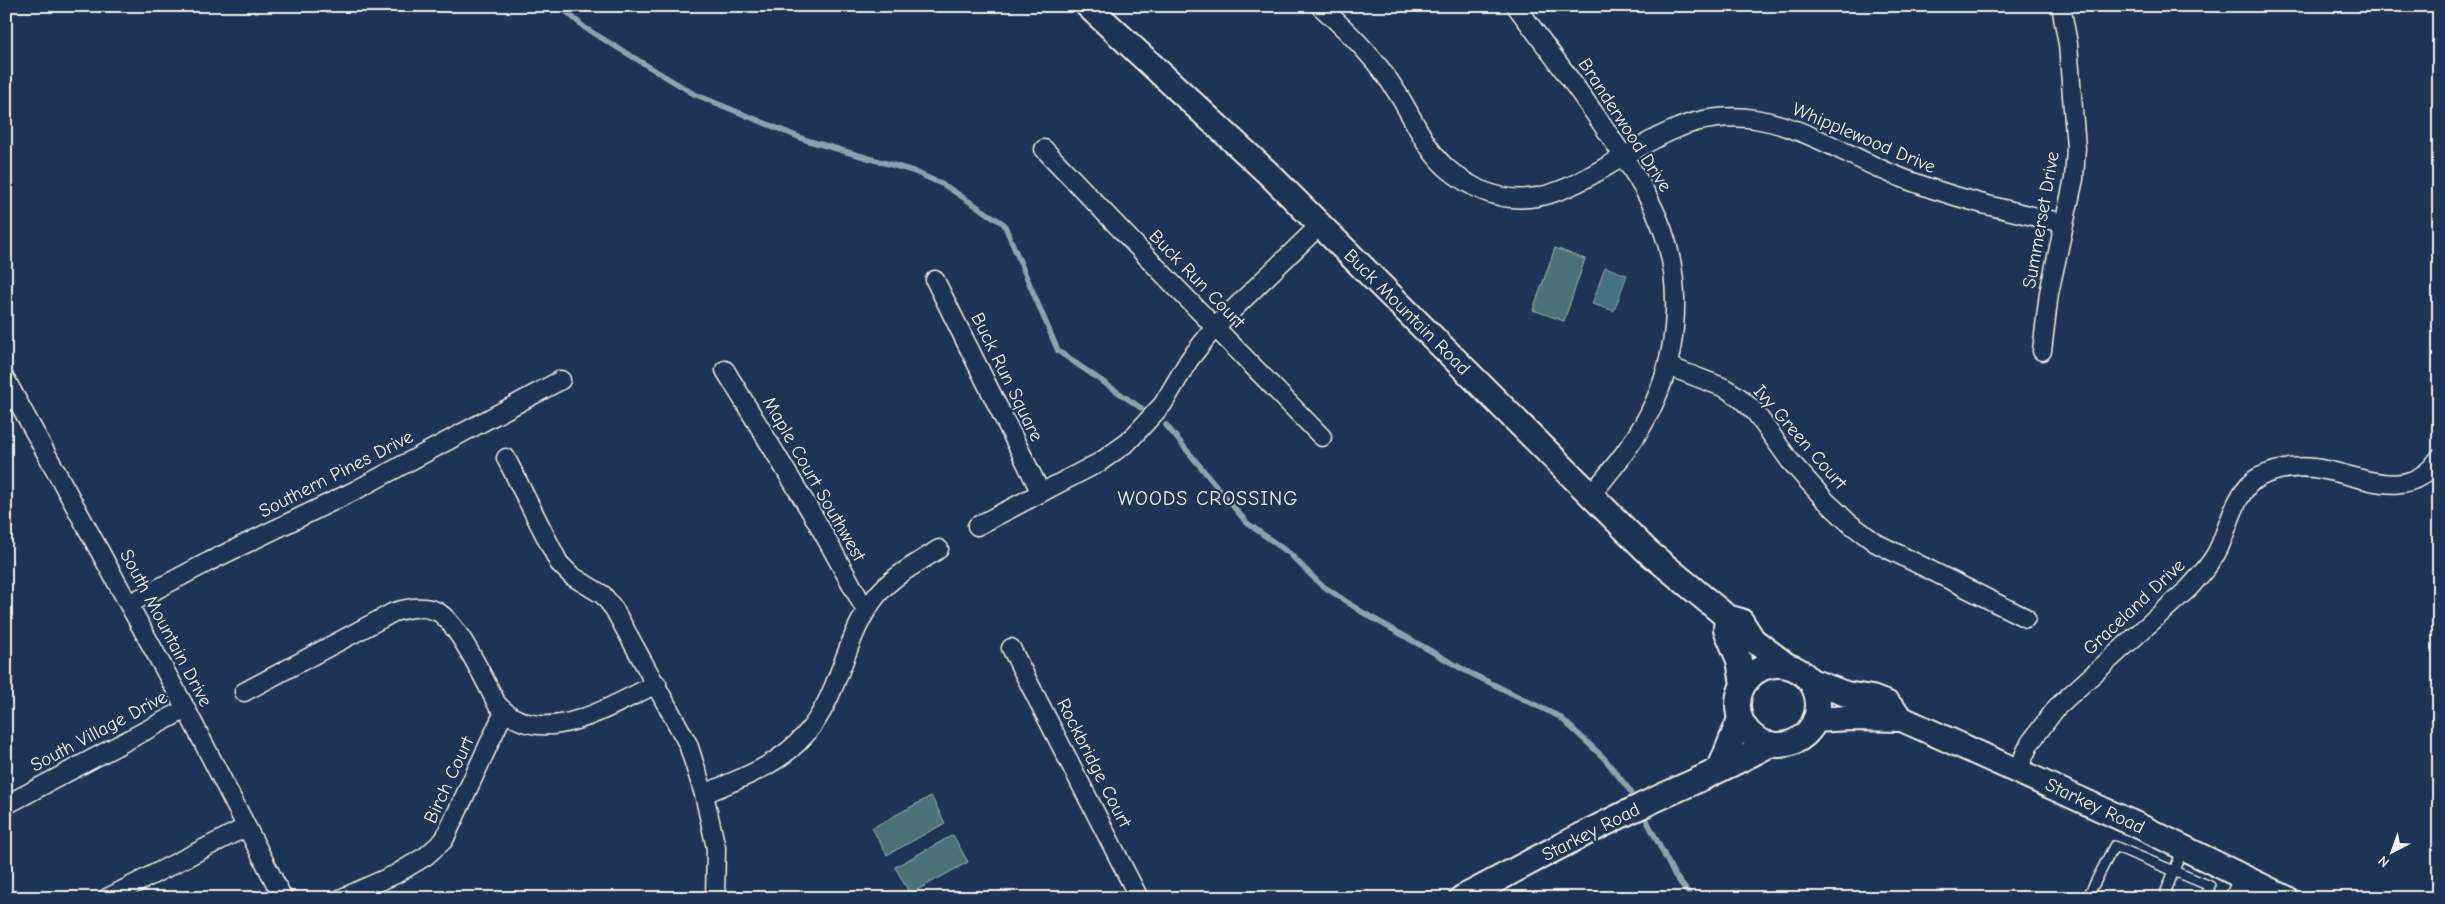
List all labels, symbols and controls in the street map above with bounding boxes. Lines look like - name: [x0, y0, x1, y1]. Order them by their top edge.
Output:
- street label: Branderwood Drive: [1574, 54, 1676, 196]
- street label: Whipplewood Drive: [1789, 98, 1939, 178]
- street label: Summerset Drive: [2018, 150, 2064, 290]
- street label: Buck Run Court: [1144, 225, 1250, 333]
- street label: Buck Mountain Road: [1339, 244, 1475, 380]
- street label: Buck Run Square: [966, 309, 1048, 445]
- street label: Ivy Green Court: [1749, 380, 1852, 494]
- street label: Maple Court Southwest: [758, 393, 870, 566]
- street label: Southern Pines Drive: [255, 426, 417, 522]
- district label: WOODS CROSSING: [1117, 487, 1299, 510]
- street label: South Mountain Drive: [115, 546, 217, 710]
- street label: Graceland Drive: [2079, 554, 2189, 660]
- street label: South Village Drive: [27, 686, 171, 776]
- street label: Rockbridge Court: [1052, 695, 1136, 832]
- street label: Birch Court: [419, 733, 479, 827]
- street label: Starkey Road: [2042, 773, 2148, 839]
- street label: Starkey Road: [1538, 798, 1644, 866]
- north arrow: [2368, 826, 2418, 876]
- text: N: [2375, 852, 2393, 871]

